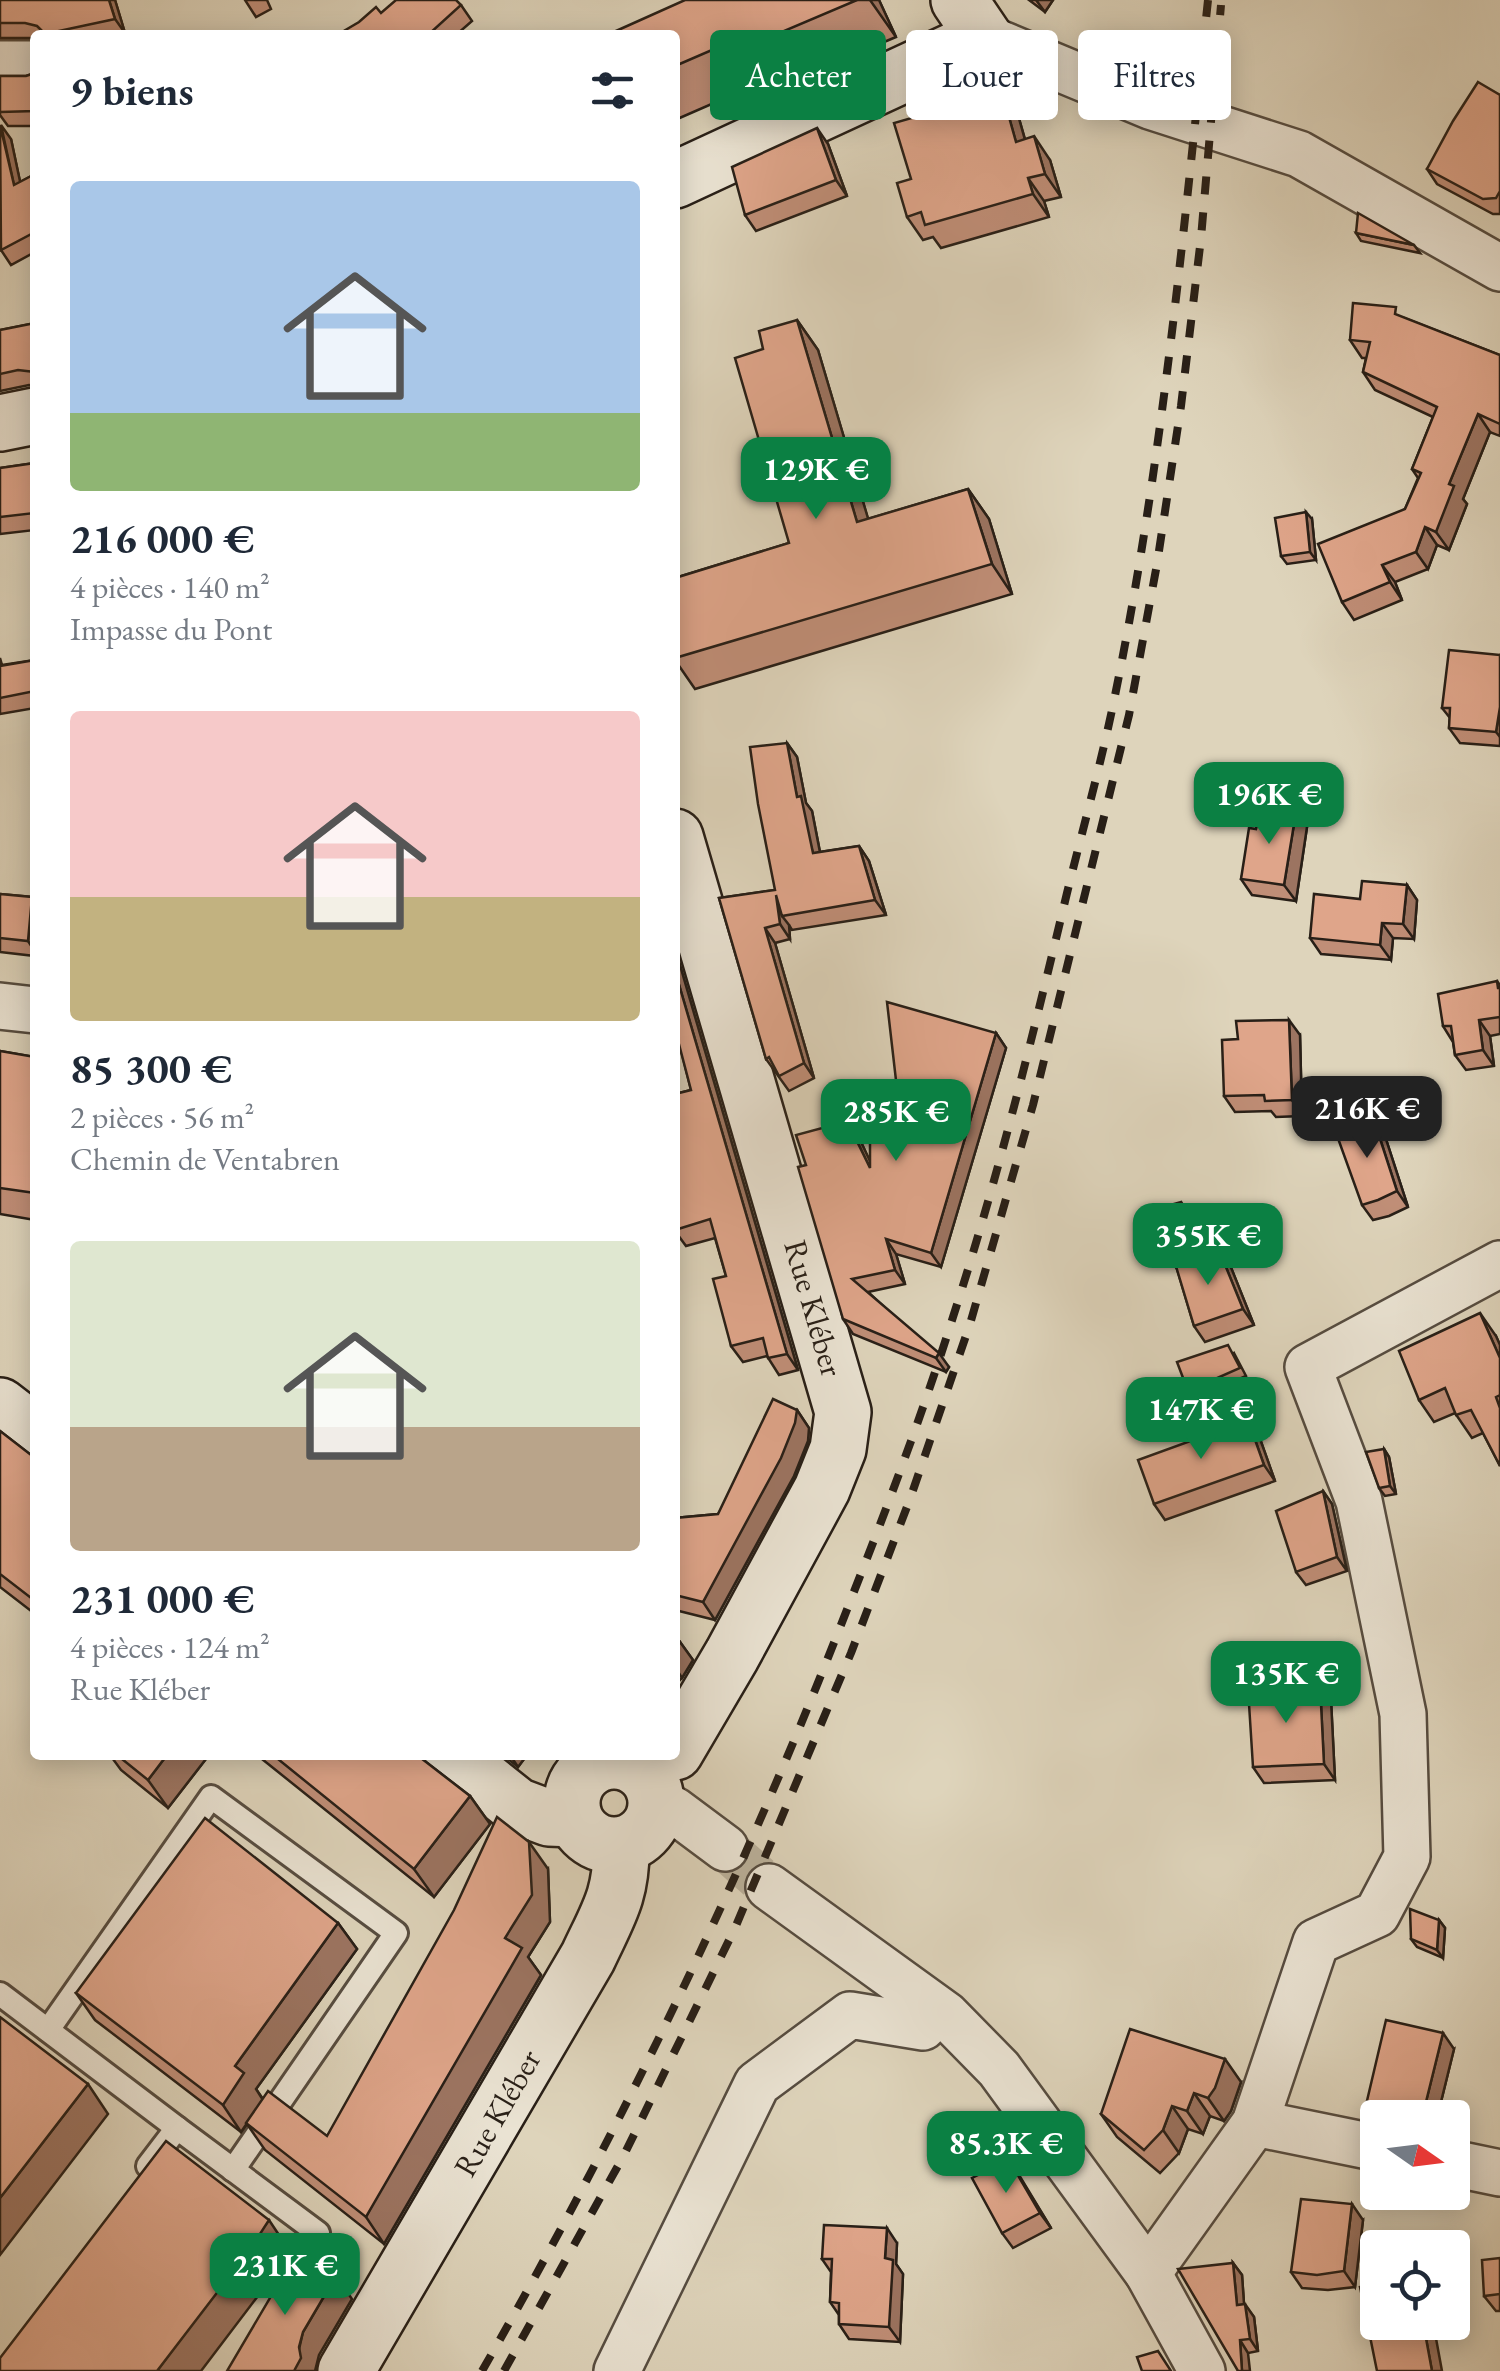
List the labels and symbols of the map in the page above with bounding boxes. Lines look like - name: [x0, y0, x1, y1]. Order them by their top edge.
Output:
- pin: 129K €: [735, 437, 897, 522]
- pin: 196K €: [1188, 762, 1350, 847]
- pin: 216K €: [1286, 1076, 1448, 1161]
- pin: 285K €: [815, 1079, 977, 1164]
- pin: 355K €: [1127, 1203, 1289, 1288]
- street label: Rue Kléber: [774, 1235, 854, 1381]
- pin: 147K €: [1120, 1377, 1282, 1462]
- pin: 135K €: [1205, 1641, 1367, 1726]
- street label: Rue Kléber: [444, 2042, 550, 2184]
- north arrow: [1360, 2100, 1470, 2210]
- pin: 85.3K €: [914, 2111, 1098, 2196]
- pin: 231K €: [204, 2233, 366, 2318]

